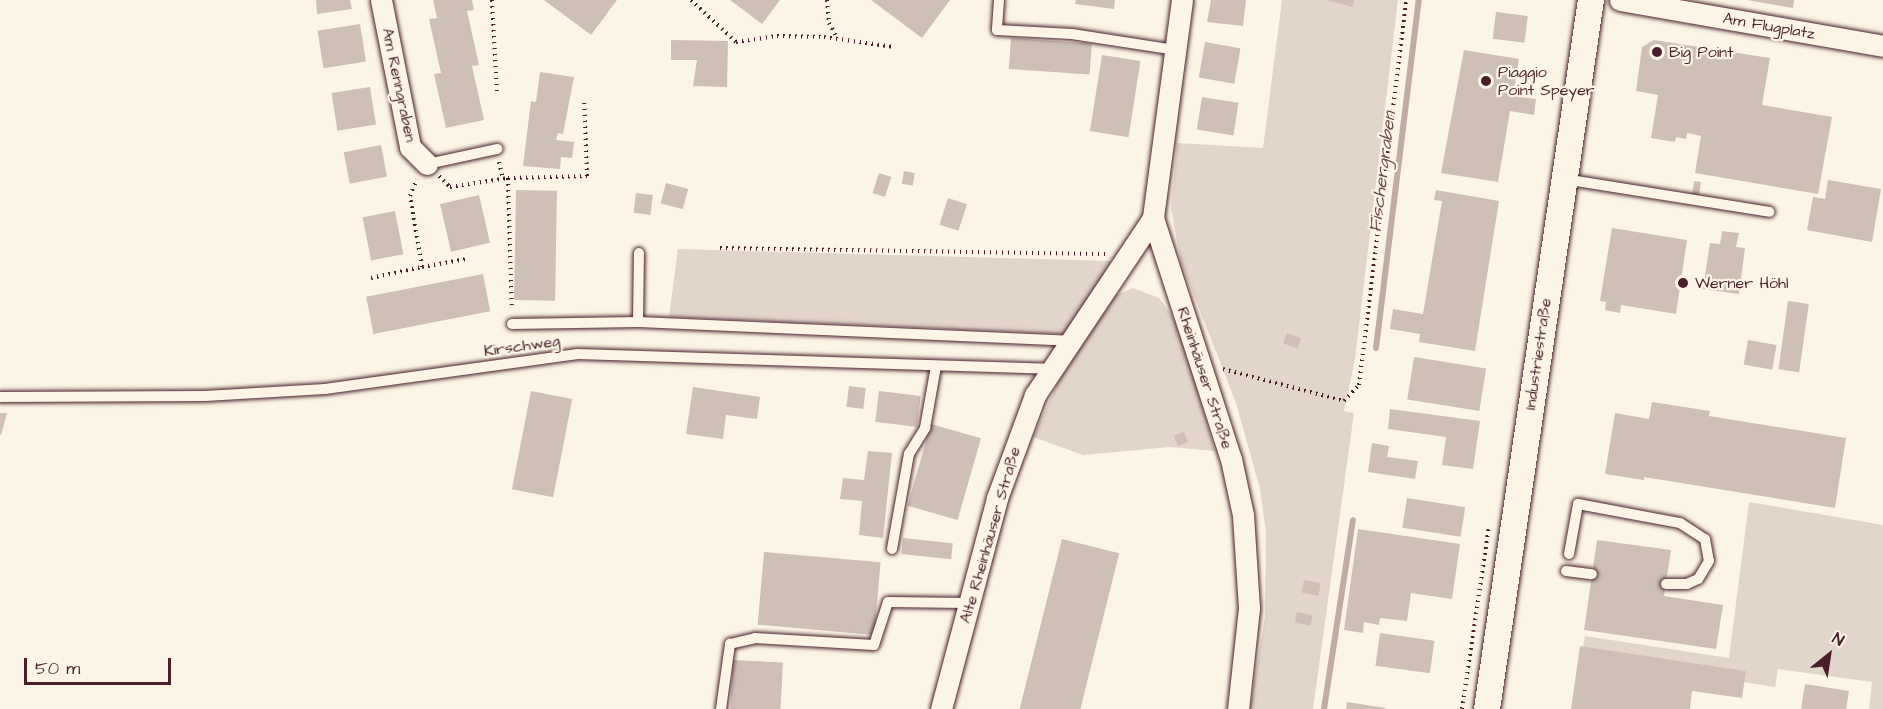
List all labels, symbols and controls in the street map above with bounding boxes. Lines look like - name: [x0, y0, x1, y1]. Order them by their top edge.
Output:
- street label: Am Flugplatz: [1722, 8, 1816, 44]
- street label: Am Renngraben: [378, 26, 420, 144]
- place label: Big Point: [1669, 42, 1734, 62]
- marker: Big Point: [1650, 45, 1664, 59]
- place label: Piaggio Point Speyer: [1498, 62, 1595, 100]
- marker: Piaggio Point Speyer: [1479, 74, 1493, 88]
- water label: Fischergraben: [1365, 110, 1401, 234]
- place label: Werner Höhl: [1695, 273, 1789, 293]
- marker: Werner Höhl: [1676, 276, 1690, 290]
- street label: Industriestraße: [1521, 297, 1555, 411]
- street label: Rheinhäuser Straße: [1173, 305, 1237, 451]
- street label: Kirschweg: [483, 331, 561, 361]
- street label: Alte Rheinhäuser Straße: [956, 445, 1024, 625]
- north arrow: [1799, 625, 1859, 685]
- text: N: [1828, 627, 1848, 651]
- scale bar: [27, 646, 174, 684]
- text: 50 m: [35, 656, 80, 681]

